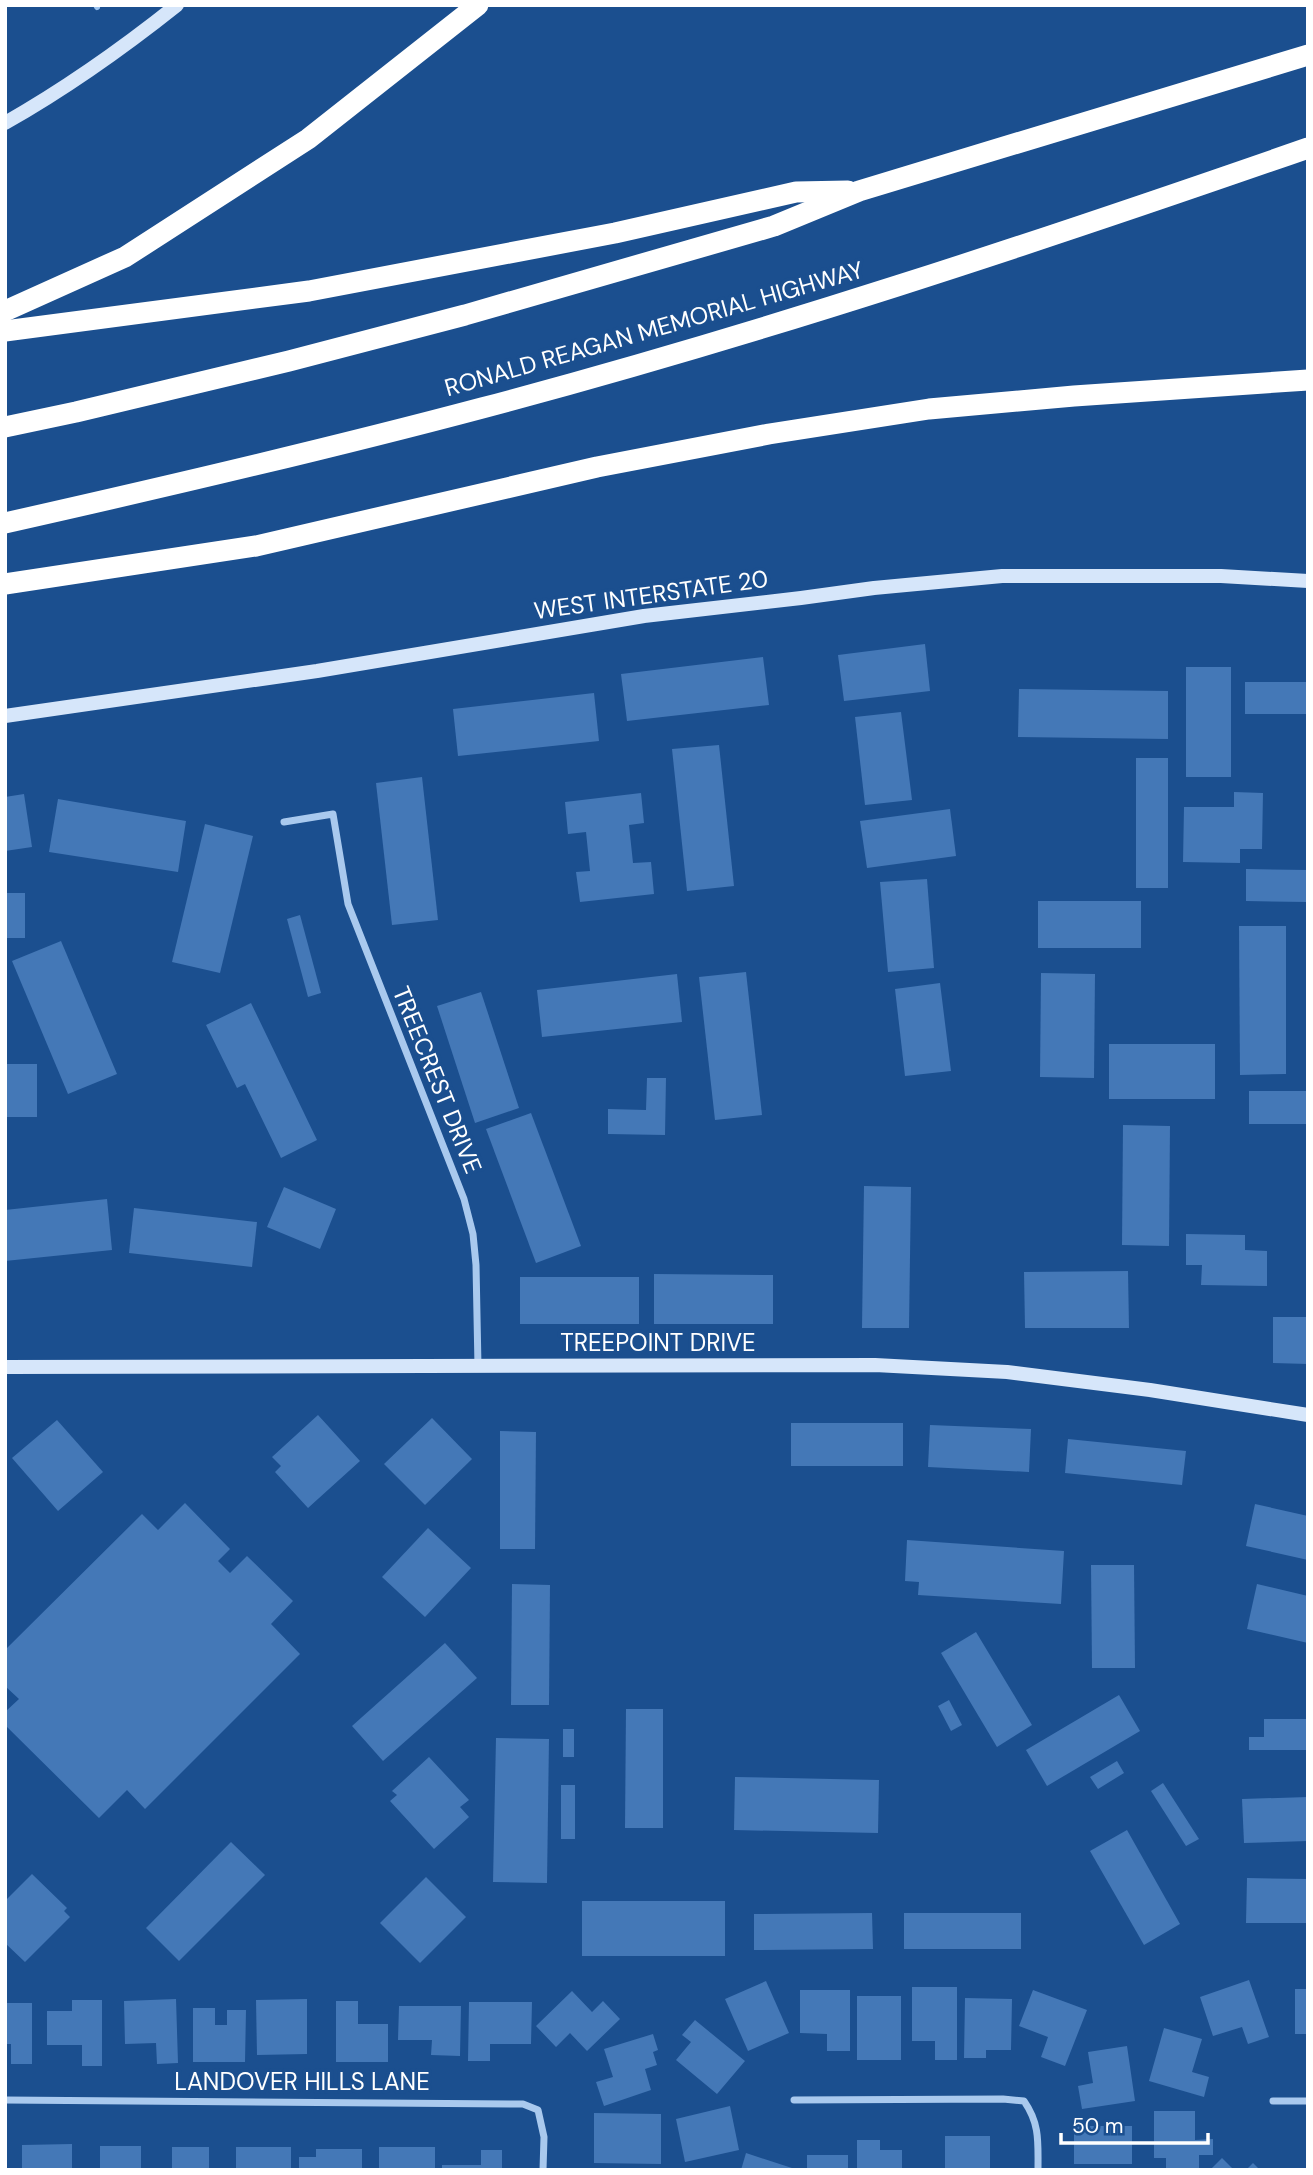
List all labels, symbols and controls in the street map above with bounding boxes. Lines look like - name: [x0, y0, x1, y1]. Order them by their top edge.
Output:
- street label: RONALD REAGAN MEMORIAL HIGHWAY: [441, 254, 867, 403]
- street label: WEST INTERSTATE 20: [532, 563, 770, 626]
- street label: TREECREST DRIVE: [386, 982, 489, 1178]
- street label: TREEPOINT DRIVE: [560, 1327, 756, 1358]
- street label: LANDOVER HILLS LANE: [174, 2066, 430, 2097]
- scale bar: [1061, 2102, 1208, 2146]
- text: 50 m: [1072, 2112, 1123, 2140]

